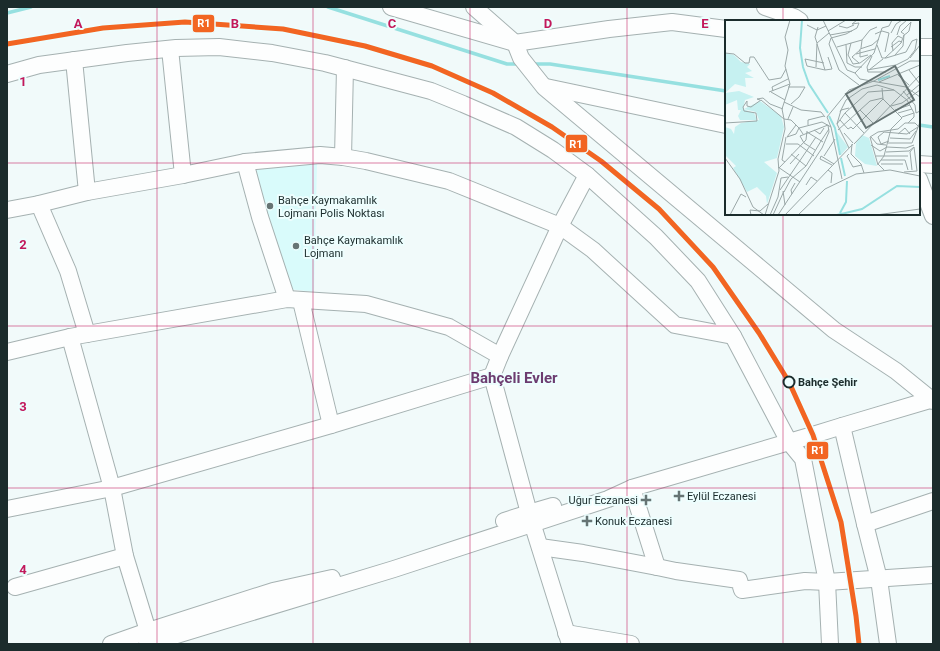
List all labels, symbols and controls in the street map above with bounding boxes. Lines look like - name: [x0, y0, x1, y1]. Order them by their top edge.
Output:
- line badge: R1: [192, 14, 215, 33]
- text: A: [74, 16, 83, 31]
- text: B: [231, 16, 239, 31]
- text: C: [388, 16, 397, 31]
- text: D: [544, 16, 552, 31]
- text: E: [701, 16, 709, 31]
- text: R1: [197, 17, 211, 30]
- inset map: [725, 20, 920, 215]
- text: 1: [19, 74, 27, 89]
- line badge: R1: [565, 134, 588, 153]
- text: R1: [569, 138, 583, 151]
- place label: Bahçe Kaymakamlık Lojmanı Polis Noktası: [278, 194, 385, 220]
- marker: Bahçe Kaymakamlık Lojmanı Polis Noktası: [265, 201, 275, 211]
- place label: Bahçe Kaymakamlık Lojmanı: [304, 234, 403, 260]
- text: 2: [19, 237, 27, 252]
- marker: Bahçe Kaymakamlık Lojmanı: [291, 241, 301, 251]
- district label: Bahçeli Evler: [471, 369, 558, 387]
- marker: Bahçe Şehir: [782, 375, 796, 389]
- place label: Bahçe Şehir: [798, 376, 857, 389]
- text: 3: [19, 399, 27, 414]
- line badge: R1: [806, 441, 829, 460]
- text: R1: [811, 444, 825, 457]
- place label: Eylül Eczanesi: [687, 490, 756, 503]
- marker: Eylül Eczanesi: [674, 491, 684, 501]
- place label: Uğur Eczanesi: [569, 494, 638, 507]
- marker: Uğur Eczanesi: [641, 495, 651, 505]
- place label: Konuk Eczanesi: [595, 515, 672, 528]
- marker: Konuk Eczanesi: [582, 516, 592, 526]
- text: 4: [19, 562, 27, 577]

